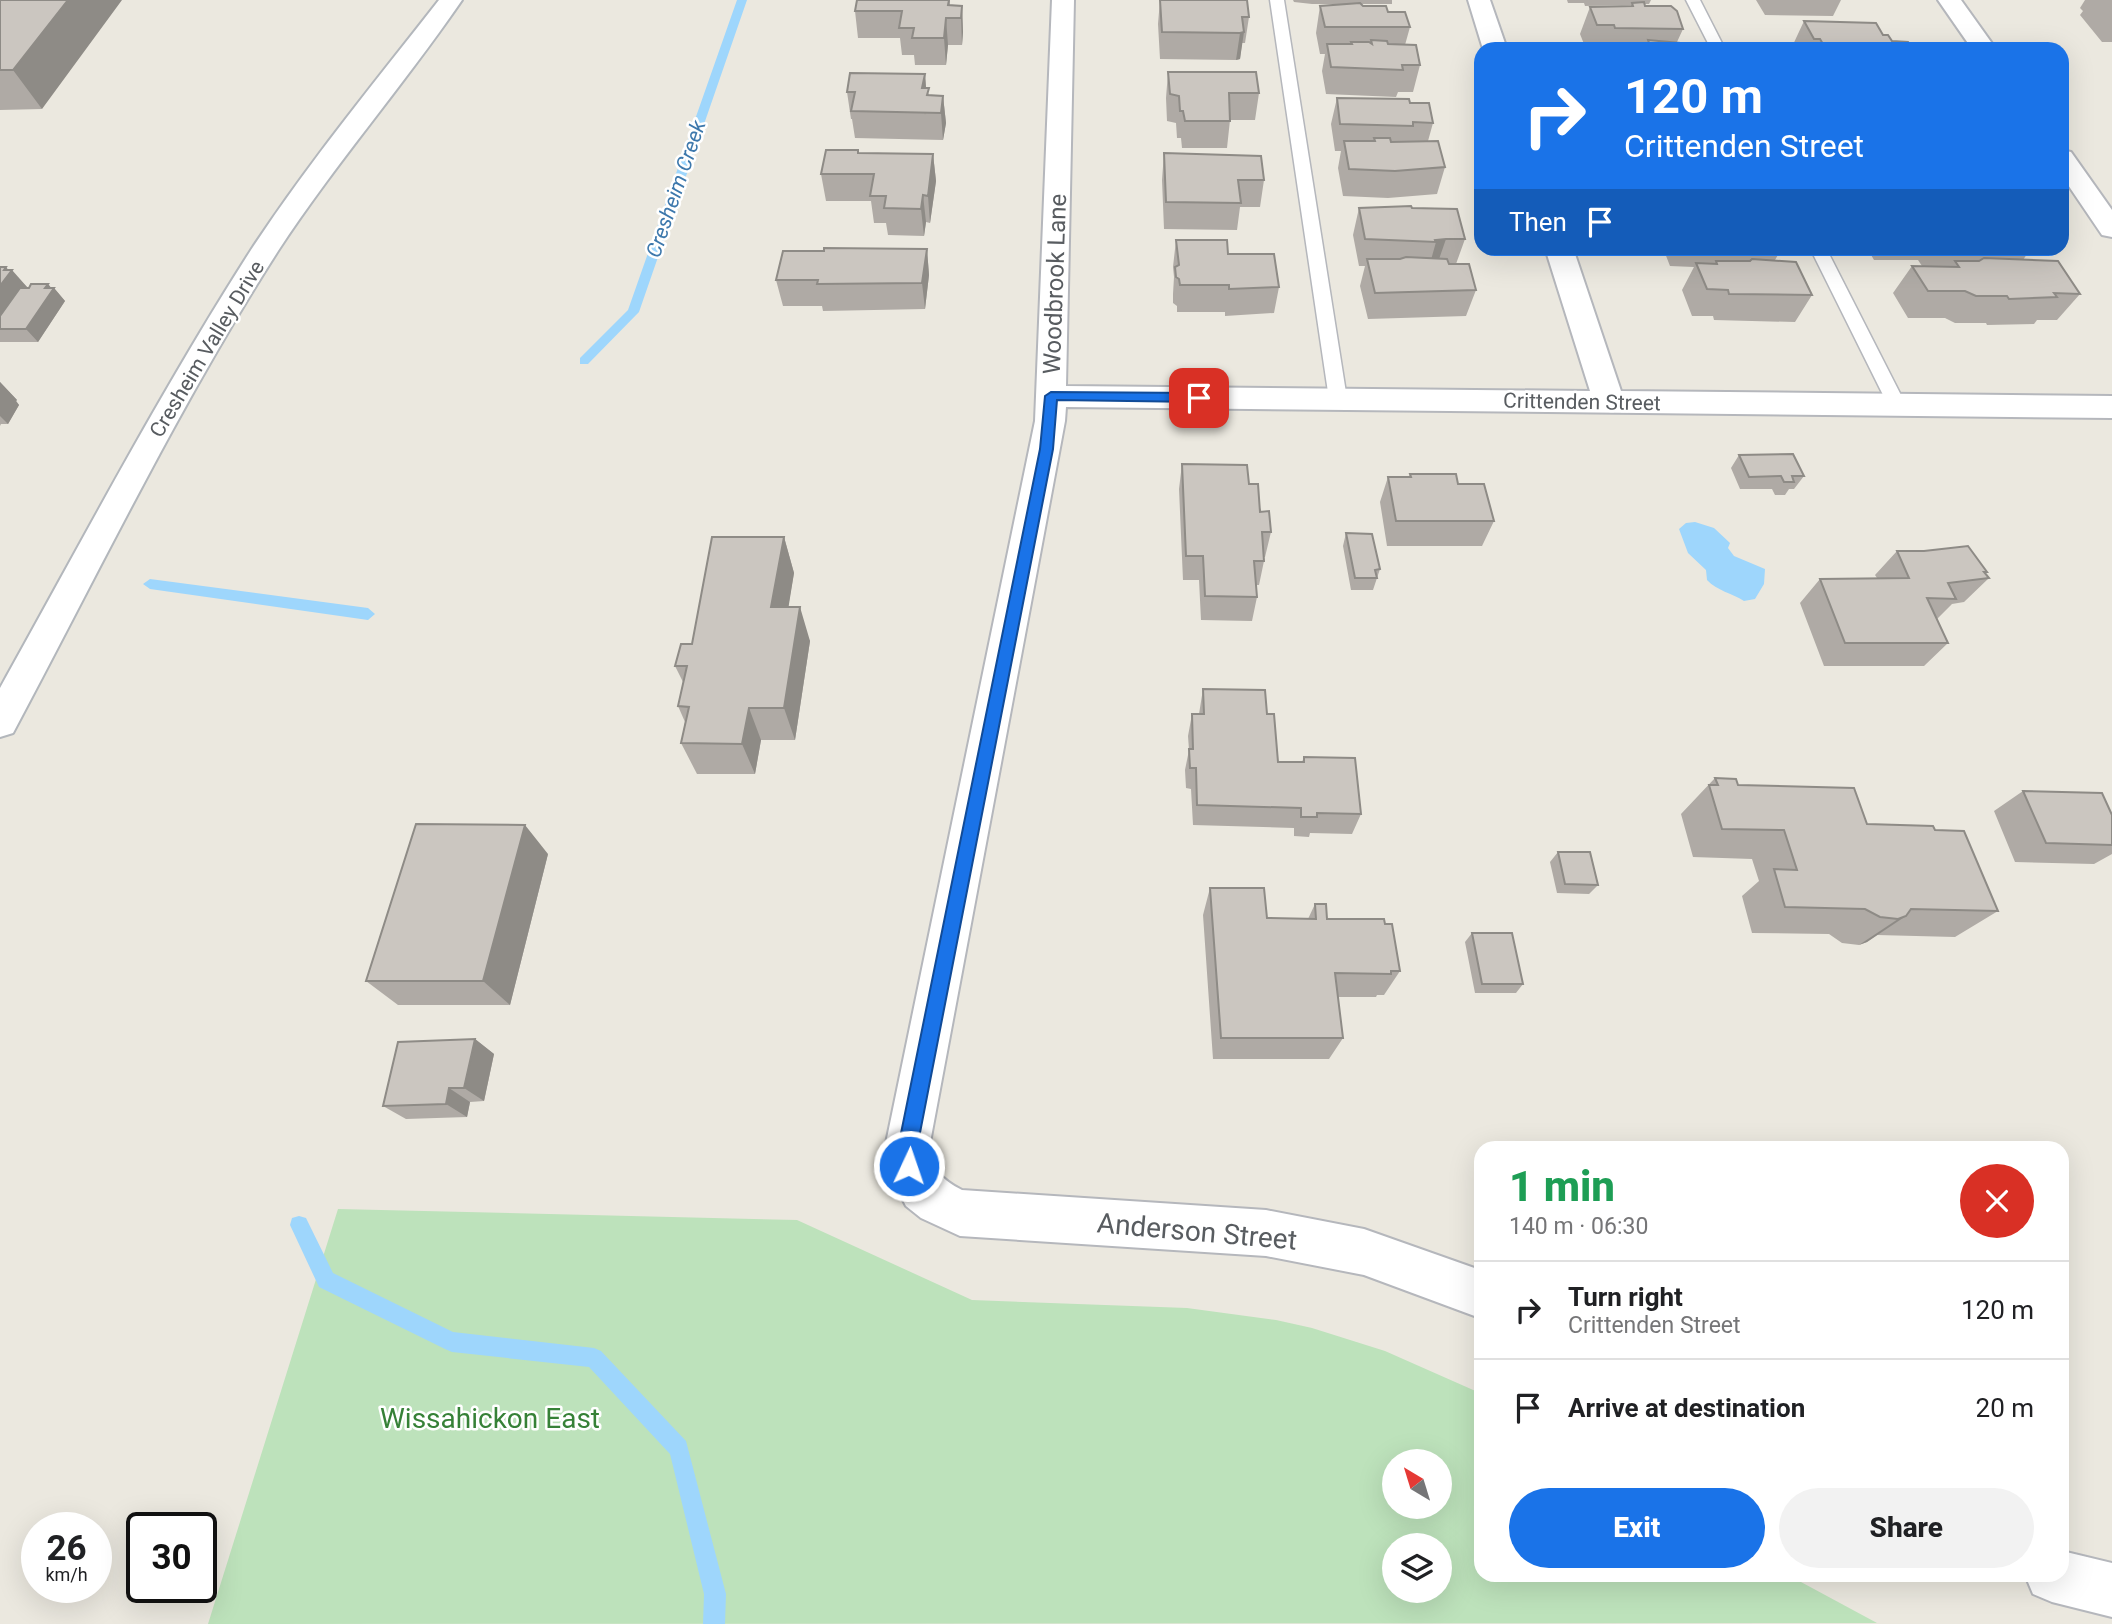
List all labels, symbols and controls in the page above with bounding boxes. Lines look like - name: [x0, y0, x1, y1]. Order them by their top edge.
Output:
- text: 120 m: [1624, 68, 1763, 125]
- icon: right: [1509, 70, 1600, 161]
- water label: Cresheim Creek: [641, 117, 711, 261]
- text: Crittenden Street: [1624, 127, 1864, 165]
- street label: Woodbrook Lane: [1038, 193, 1072, 375]
- icon: arrive: [1581, 203, 1619, 241]
- text: Then: [1509, 207, 1567, 237]
- street label: Cresheim Valley Drive: [145, 256, 269, 442]
- pin: [1169, 368, 1229, 428]
- icon: arrive: [1180, 379, 1218, 417]
- street label: Crittenden Street: [1503, 389, 1661, 415]
- position arrow: [872, 1129, 946, 1203]
- text: 1 min: [1509, 1162, 1615, 1211]
- button: close: [1960, 1164, 2034, 1238]
- street label: Anderson Street: [1096, 1206, 1298, 1257]
- text: 140 m · 06:30: [1509, 1213, 1648, 1240]
- text: Turn right: [1568, 1282, 1683, 1312]
- icon: right: [1509, 1291, 1547, 1329]
- text: 120 m: [1961, 1295, 2034, 1325]
- text: Crittenden Street: [1568, 1312, 1741, 1339]
- icon: arrive: [1509, 1389, 1547, 1427]
- text: Arrive at destination: [1568, 1393, 1805, 1423]
- text: 20 m: [1976, 1393, 2034, 1423]
- park label: Wissahickon East: [380, 1402, 600, 1435]
- north arrow: [1382, 1449, 1452, 1519]
- map controls: [1382, 1449, 1452, 1603]
- button: Exit: [1509, 1488, 1765, 1568]
- button: Share: [1779, 1488, 2034, 1568]
- speed limit sign: 30: [126, 1512, 217, 1603]
- text: 26: [46, 1528, 87, 1569]
- button: layers: [1382, 1533, 1452, 1603]
- text: km/h: [45, 1564, 88, 1585]

